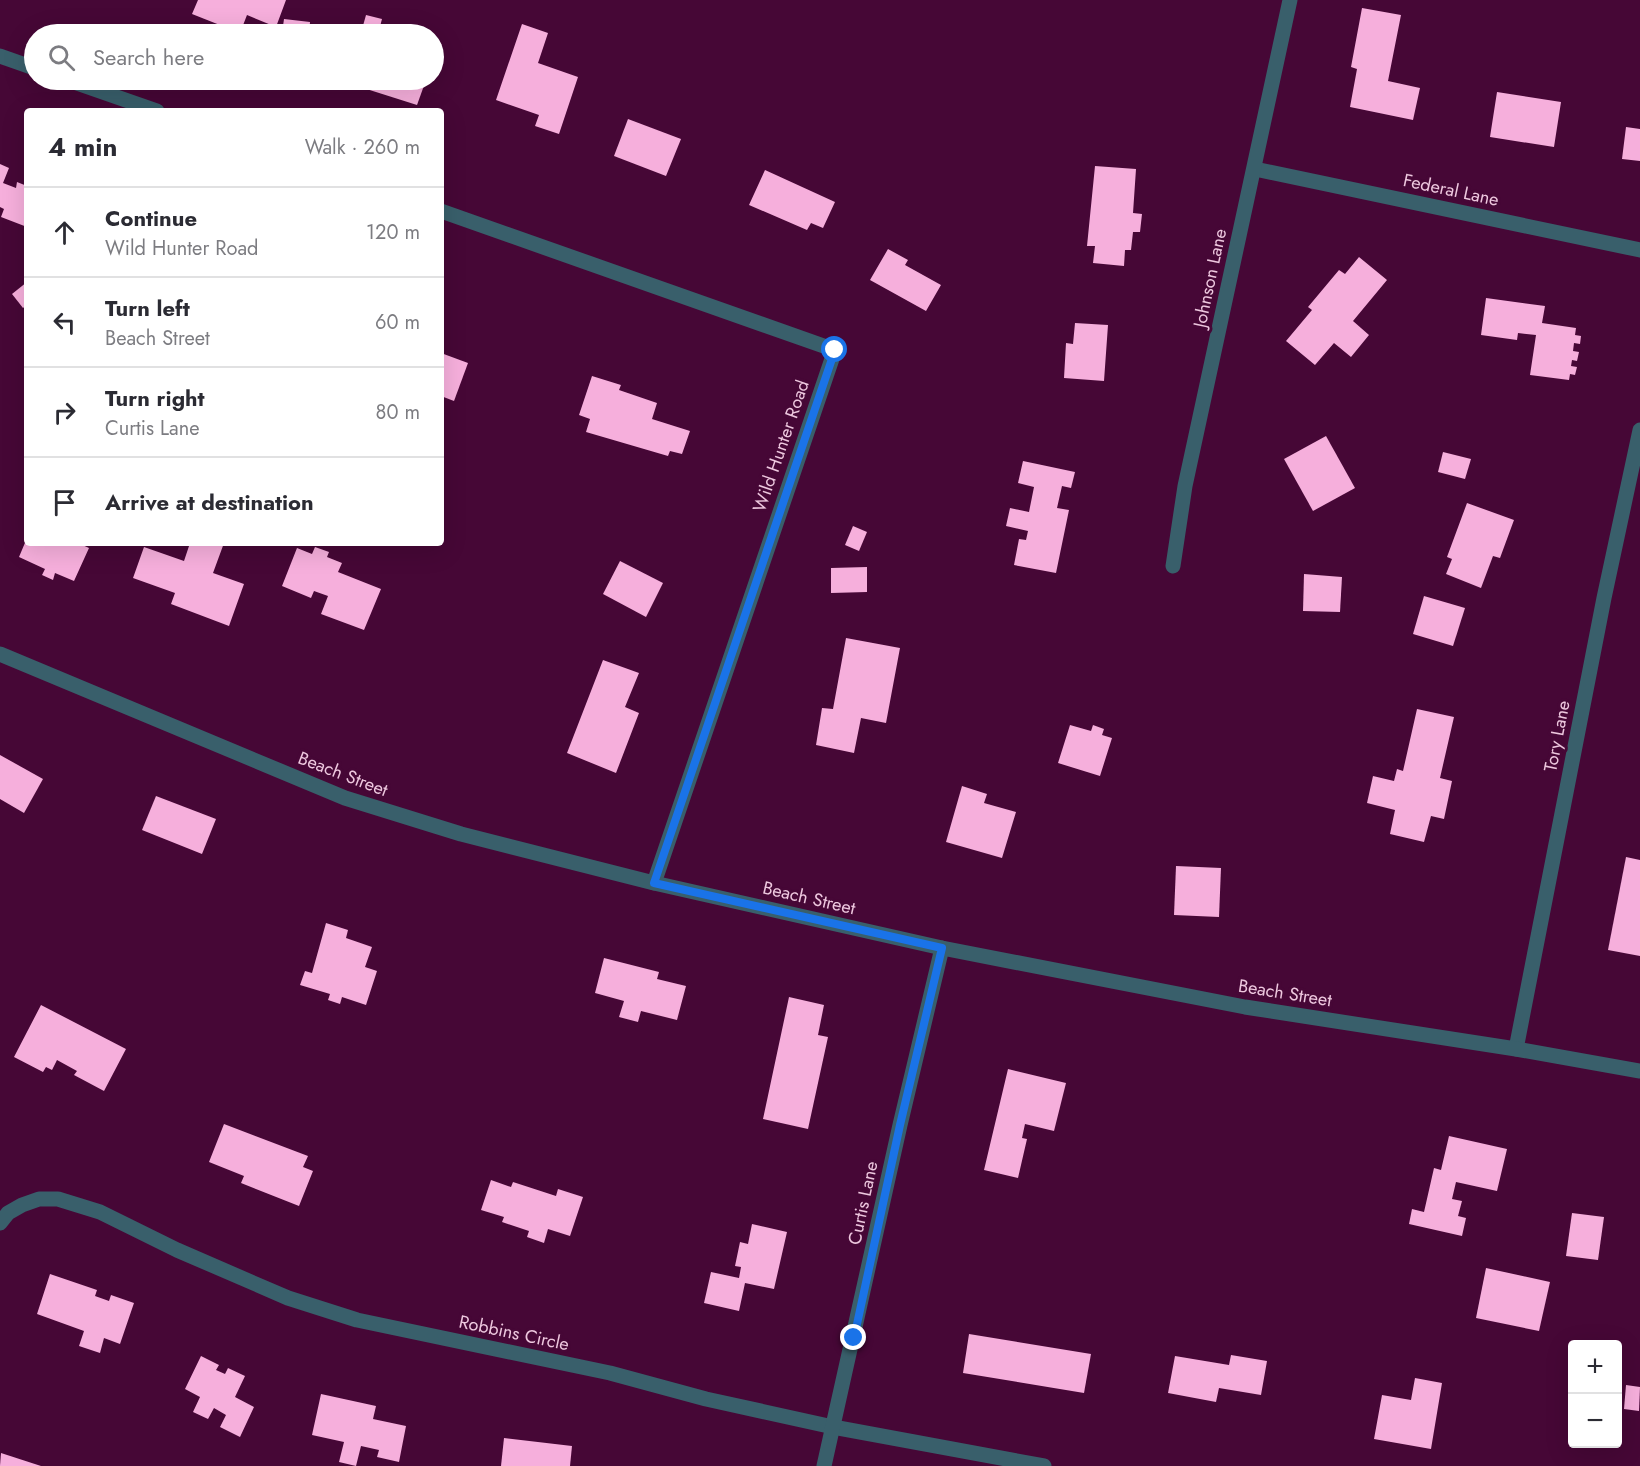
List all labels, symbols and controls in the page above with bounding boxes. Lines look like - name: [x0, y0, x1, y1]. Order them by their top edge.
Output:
- search box: [24, 24, 444, 90]
- icon: search: [45, 41, 78, 74]
- text: Search here: [93, 41, 204, 73]
- text: 4 min: [48, 128, 117, 166]
- text: Walk · 260 m: [305, 133, 420, 162]
- street label: Federal Lane: [1401, 167, 1501, 213]
- text: Continue: [105, 202, 197, 234]
- icon: ahead: [48, 216, 81, 249]
- text: 120 m: [366, 218, 420, 247]
- street label: Johnson Lane: [1186, 226, 1233, 332]
- text: Wild Hunter Road: [105, 234, 258, 263]
- text: Turn left: [105, 292, 190, 324]
- icon: left: [48, 306, 81, 339]
- text: 60 m: [375, 308, 420, 337]
- text: Beach Street: [105, 324, 210, 353]
- route start: [821, 336, 847, 362]
- street label: Wild Hunter Road: [746, 376, 816, 516]
- text: Turn right: [105, 382, 205, 414]
- icon: right: [48, 396, 81, 429]
- text: 80 m: [375, 398, 420, 427]
- text: Curtis Lane: [105, 414, 200, 443]
- icon: arrive: [48, 486, 81, 519]
- text: Arrive at destination: [105, 486, 314, 518]
- street label: Tory Lane: [1537, 698, 1577, 774]
- street label: Beach Street: [294, 745, 392, 803]
- street label: Beach Street: [760, 875, 859, 921]
- street label: Beach Street: [1236, 973, 1334, 1013]
- street label: Curtis Lane: [841, 1159, 885, 1247]
- street label: Robbins Circle: [456, 1309, 572, 1357]
- route end: [840, 1324, 866, 1350]
- map controls: [1568, 1340, 1622, 1448]
- button: +: [1568, 1340, 1622, 1394]
- button: −: [1568, 1394, 1622, 1448]

